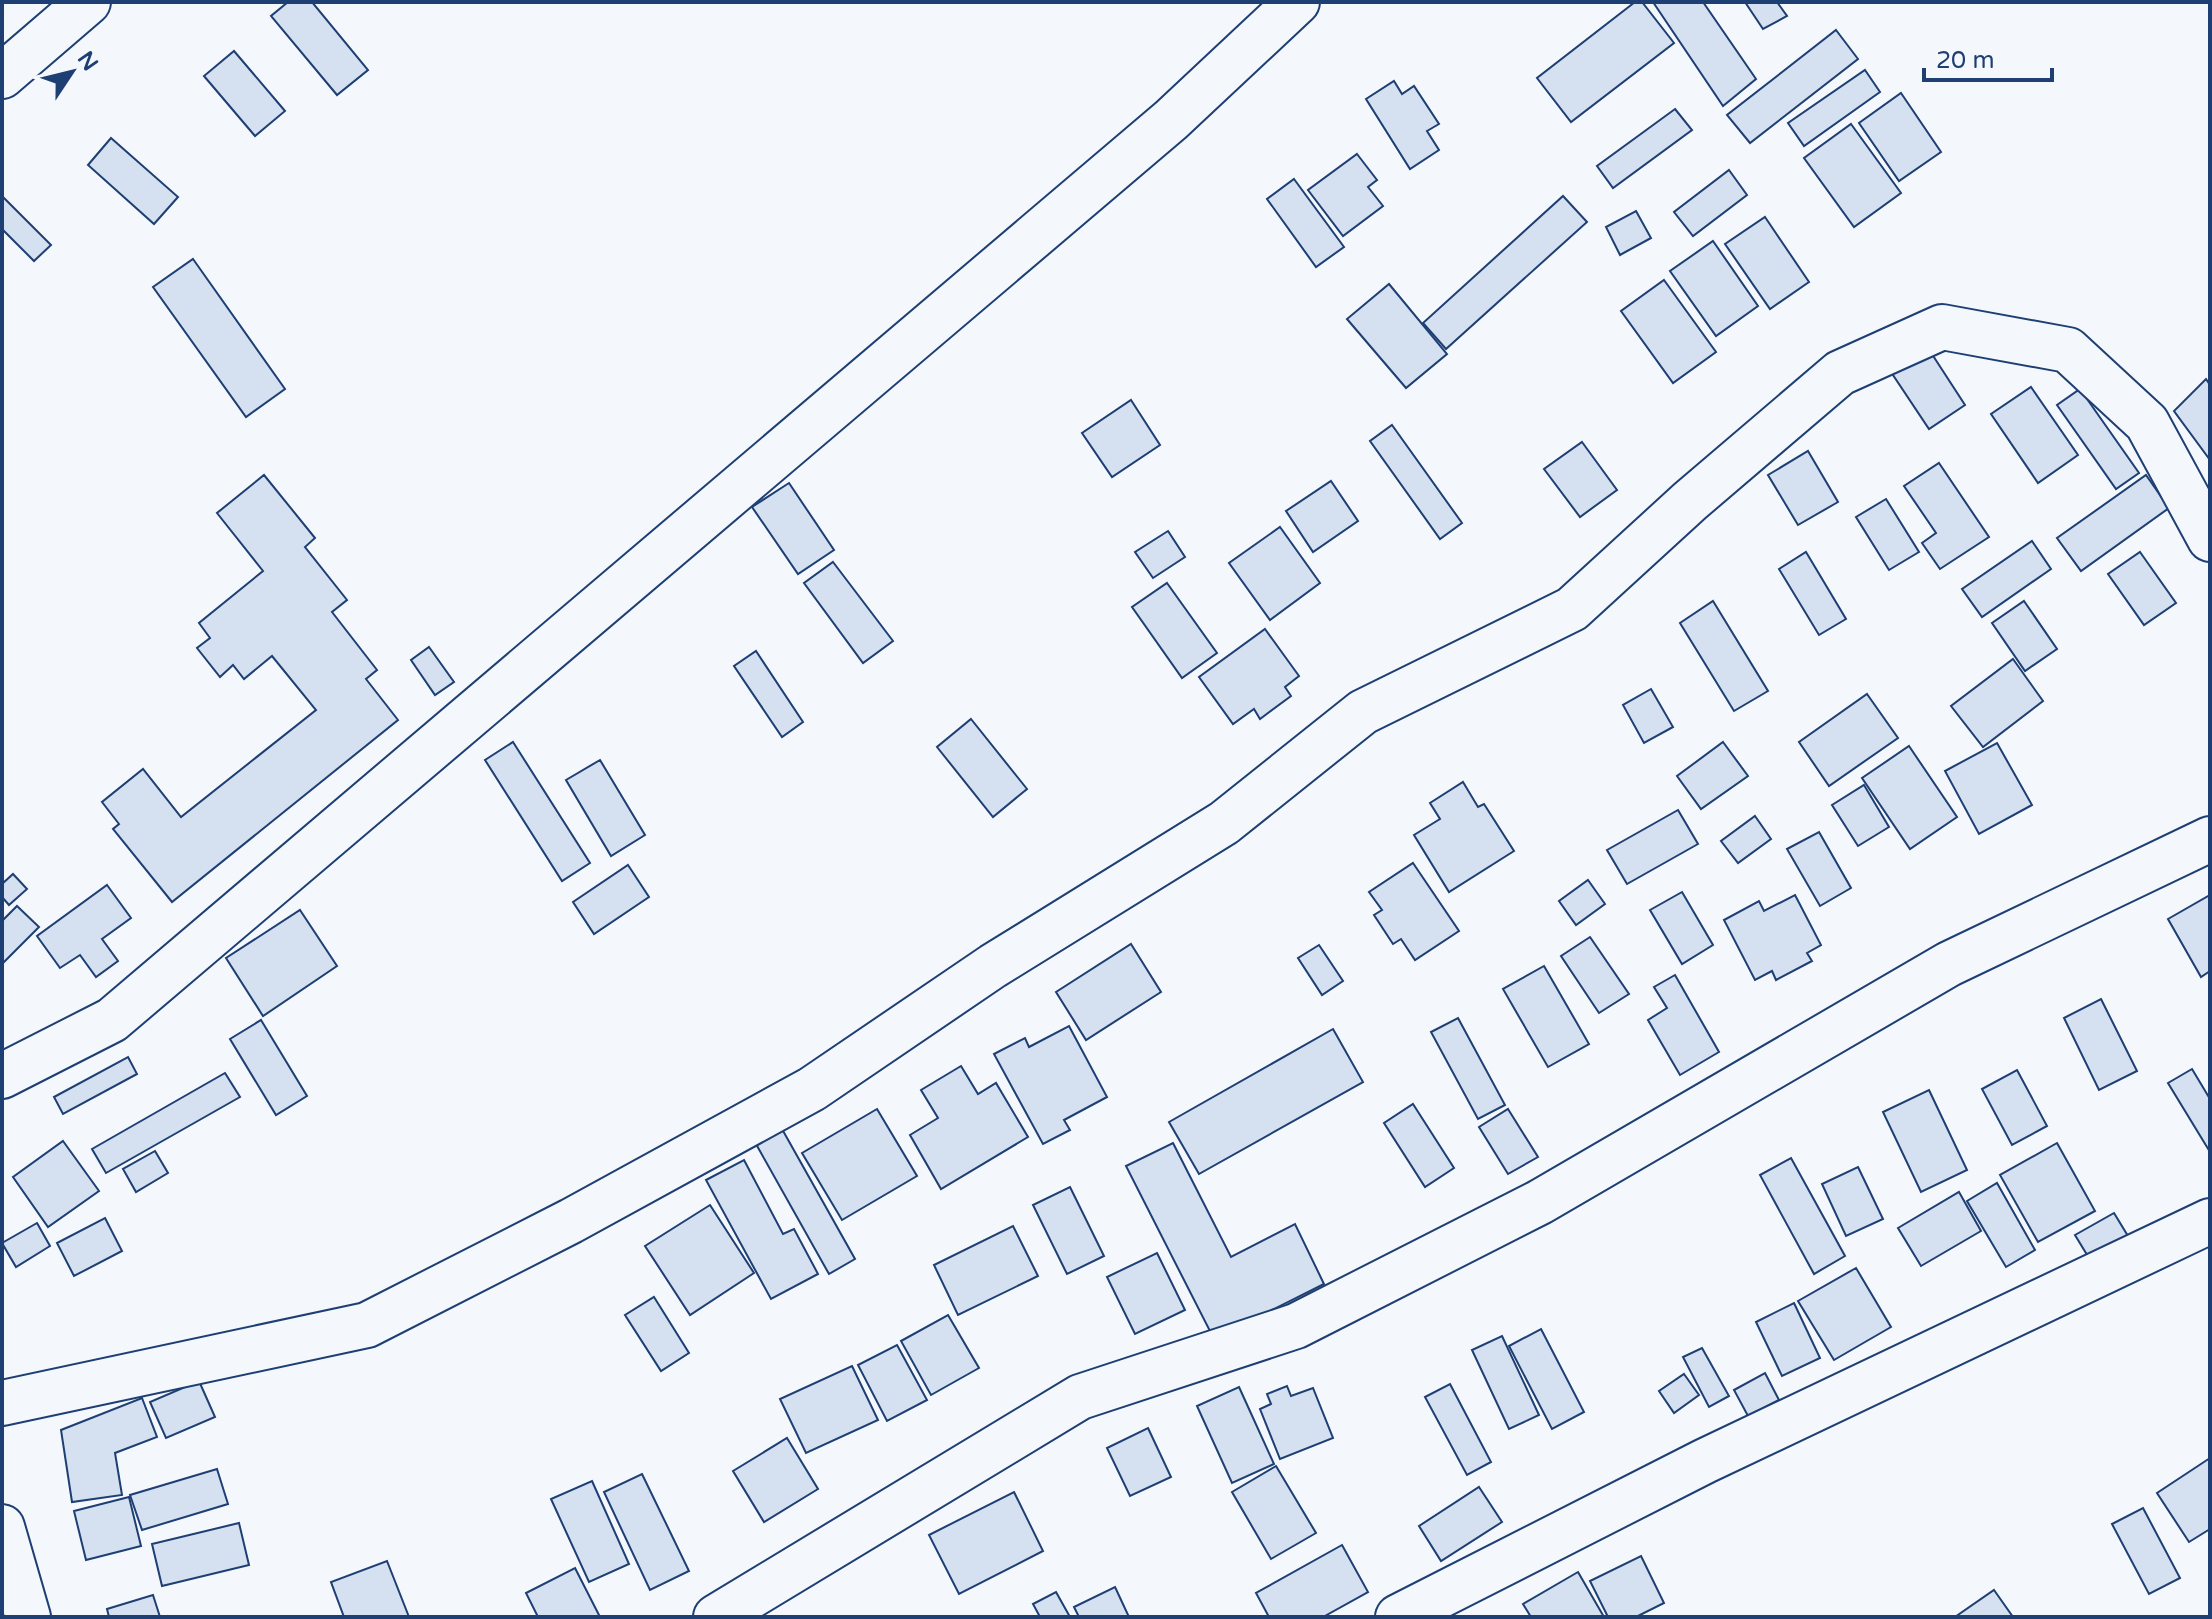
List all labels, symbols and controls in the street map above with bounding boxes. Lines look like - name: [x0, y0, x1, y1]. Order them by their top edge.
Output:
- north arrow: [32, 32, 112, 112]
- scale bar: [1924, 32, 2052, 82]
- text: N: [72, 46, 103, 76]
- text: 20 m: [1936, 46, 1994, 75]

